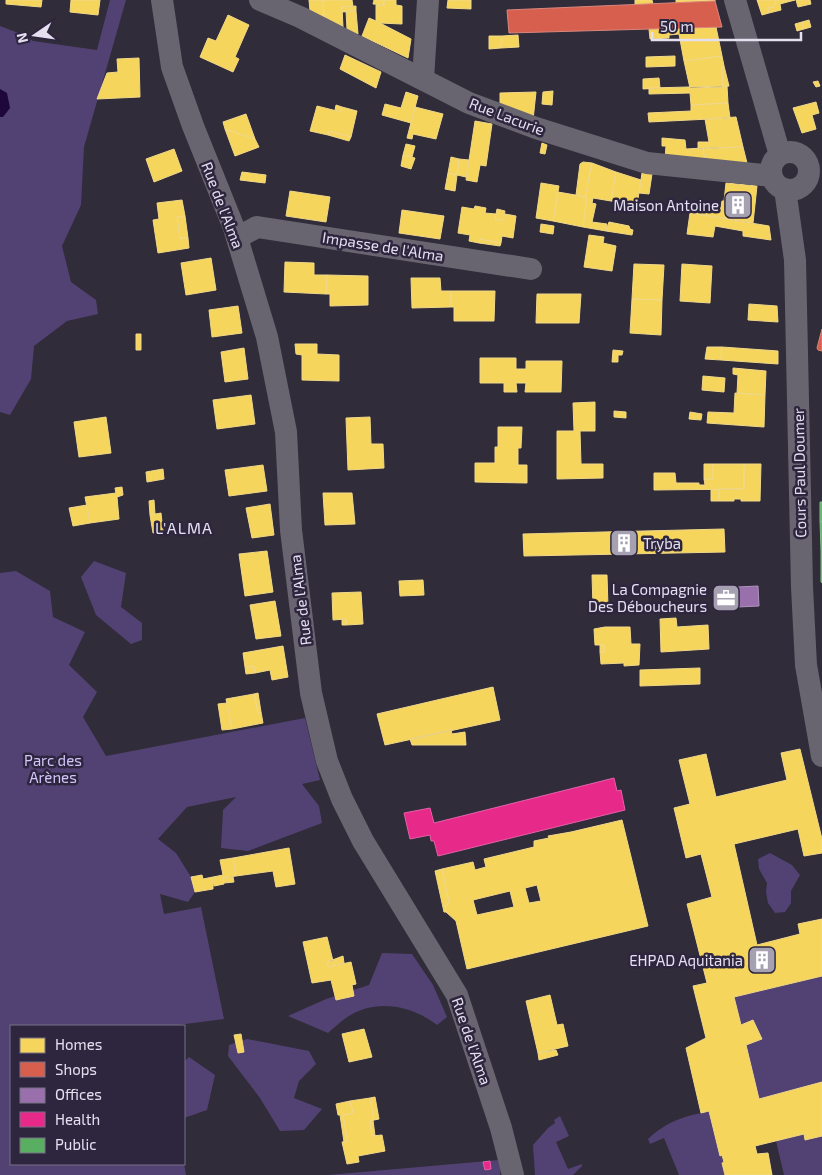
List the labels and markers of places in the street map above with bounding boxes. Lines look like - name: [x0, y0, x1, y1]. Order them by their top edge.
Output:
- building icon: Maison Antoine: [723, 190, 753, 220]
- place label: Maison Antoine: [613, 196, 719, 214]
- building icon: Tryba: [609, 528, 639, 558]
- place label: Tryba: [643, 534, 681, 552]
- place label: La Compagnie Des Déboucheurs: [588, 580, 707, 615]
- office icon: La Compagnie Des Déboucheurs: [711, 583, 741, 613]
- building icon: EHPAD Aquitania: [747, 945, 777, 975]
- place label: EHPAD Aquitania: [629, 951, 743, 969]

